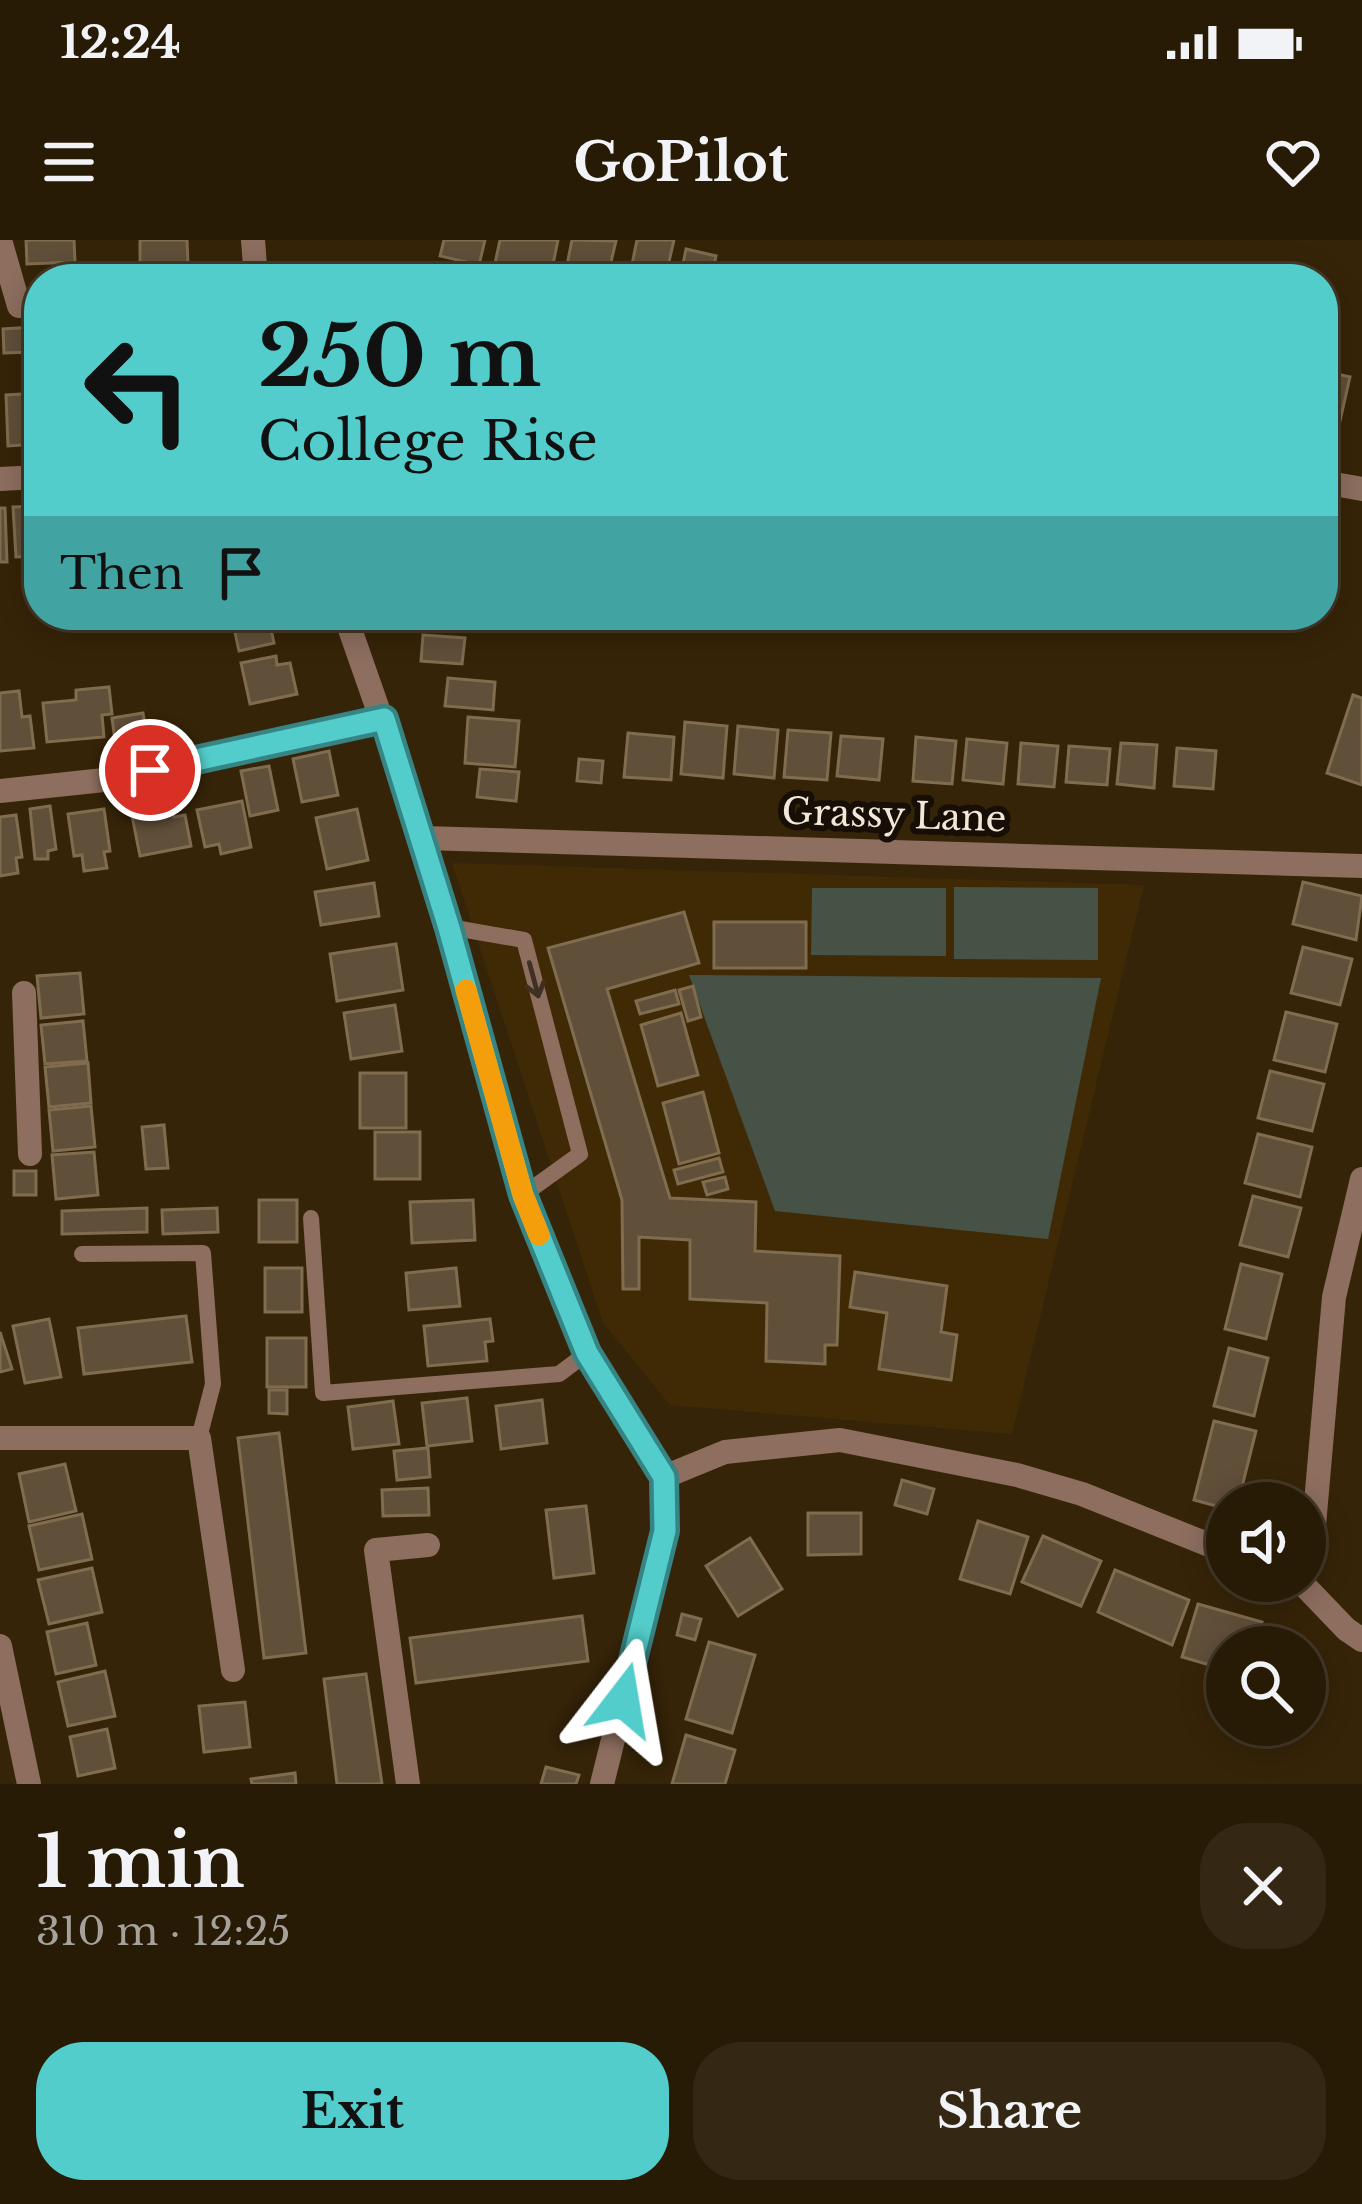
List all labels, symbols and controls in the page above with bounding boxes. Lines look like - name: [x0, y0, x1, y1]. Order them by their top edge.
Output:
- text: 12:24: [60, 14, 181, 70]
- icon: menu: [36, 129, 102, 195]
- text: GoPilot: [573, 129, 789, 196]
- icon: heart: [1260, 129, 1326, 195]
- text: 250 m: [258, 305, 541, 409]
- icon: left: [60, 312, 216, 468]
- text: College Rise: [258, 408, 598, 475]
- icon: arrive: [208, 540, 274, 606]
- text: Then: [60, 545, 184, 601]
- pin: [99, 719, 201, 821]
- icon: arrive: [117, 737, 183, 803]
- street label: Grassy Lane: [781, 789, 1007, 841]
- one-way arrow: [525, 960, 547, 998]
- map controls: [1206, 1482, 1326, 1746]
- button: sound: [1206, 1482, 1326, 1602]
- button: search: [1206, 1626, 1326, 1746]
- position arrow: [560, 1637, 686, 1763]
- text: 1 min: [36, 1817, 245, 1906]
- button: close: [1200, 1823, 1326, 1949]
- text: 310 m · 12:25: [36, 1907, 291, 1956]
- button: Exit: [36, 2042, 669, 2180]
- button: Share: [693, 2042, 1326, 2180]

